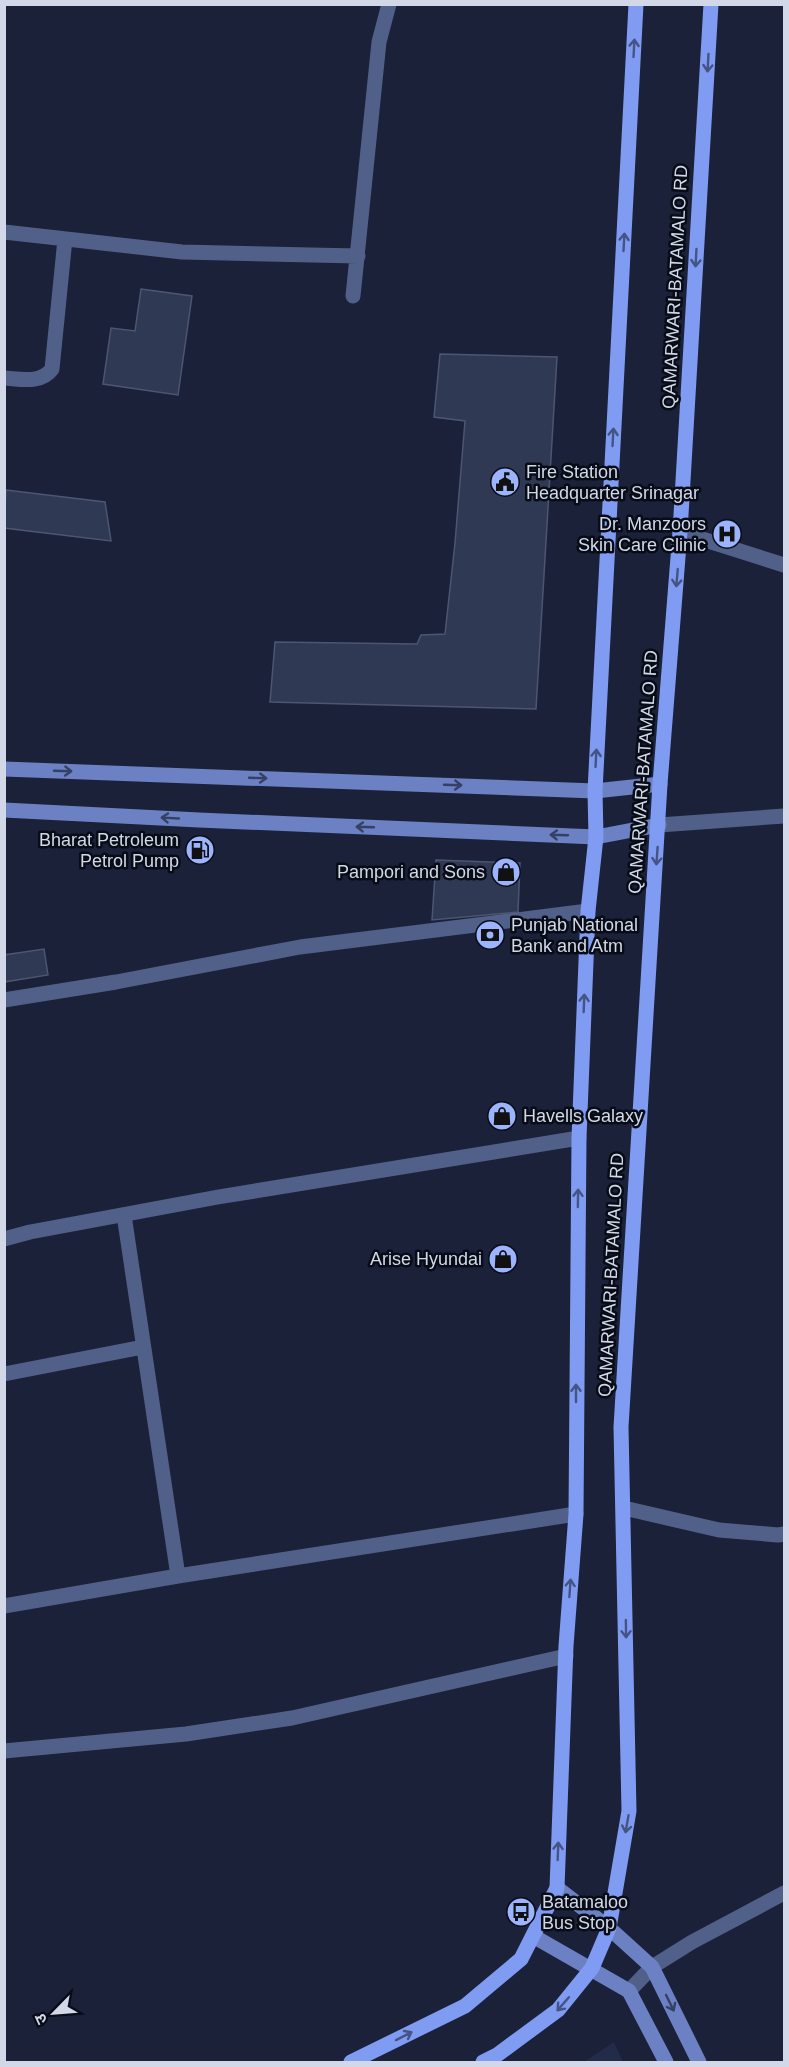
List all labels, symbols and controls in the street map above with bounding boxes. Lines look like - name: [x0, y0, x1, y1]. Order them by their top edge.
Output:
- one-way arrow: [629, 38, 640, 58]
- one-way arrow: [702, 52, 713, 72]
- street label: QAMARWARI-BATAMALO RD: [659, 164, 691, 410]
- one-way arrow: [618, 233, 629, 253]
- one-way arrow: [691, 247, 702, 267]
- one-way arrow: [608, 428, 619, 448]
- place label: Fire Station Headquarter Srinagar: [526, 462, 699, 503]
- public building icon: Fire Station Headquarter Srinagar: [489, 466, 521, 498]
- place label: Dr. Manzoors Skin Care Clinic: [578, 514, 706, 555]
- hospital icon: Dr. Manzoors Skin Care Clinic: [711, 518, 743, 550]
- one-way arrow: [671, 567, 682, 587]
- street label: QAMARWARI-BATAMALO RD: [625, 649, 661, 895]
- one-way arrow: [591, 748, 602, 768]
- one-way arrow: [52, 765, 72, 777]
- one-way arrow: [247, 773, 267, 784]
- one-way arrow: [442, 780, 462, 791]
- one-way arrow: [160, 813, 180, 824]
- one-way arrow: [355, 822, 375, 833]
- place label: Bharat Petroleum Petrol Pump: [39, 830, 179, 871]
- one-way arrow: [550, 830, 570, 841]
- fuel station icon: Bharat Petroleum Petrol Pump: [184, 834, 216, 866]
- one-way arrow: [651, 846, 662, 866]
- shop icon: Pampori and Sons: [490, 856, 522, 888]
- place label: Pampori and Sons: [337, 862, 485, 882]
- place label: Punjab National Bank and Atm: [511, 915, 638, 956]
- bank icon: Punjab National Bank and Atm: [474, 919, 506, 951]
- one-way arrow: [579, 993, 590, 1013]
- shop icon: Havells Galaxy: [486, 1100, 518, 1132]
- place label: Havells Galaxy: [523, 1106, 643, 1126]
- street label: QAMARWARI-BATAMALO RD: [595, 1152, 627, 1398]
- one-way arrow: [572, 1188, 584, 1208]
- shop icon: Arise Hyundai: [487, 1243, 519, 1275]
- place label: Arise Hyundai: [370, 1249, 482, 1269]
- one-way arrow: [570, 1383, 582, 1403]
- one-way arrow: [565, 1578, 576, 1598]
- one-way arrow: [620, 1619, 632, 1639]
- one-way arrow: [621, 1814, 632, 1833]
- one-way arrow: [553, 1842, 564, 1862]
- place label: Batamaloo Bus Stop: [542, 1892, 628, 1933]
- bus stop icon: Batamaloo Bus Stop: [505, 1896, 537, 1928]
- north arrow: [24, 1983, 84, 2043]
- one-way arrow: [664, 1994, 676, 2012]
- one-way arrow: [556, 1996, 570, 2011]
- text: उ: [31, 2011, 51, 2027]
- one-way arrow: [394, 2030, 412, 2042]

